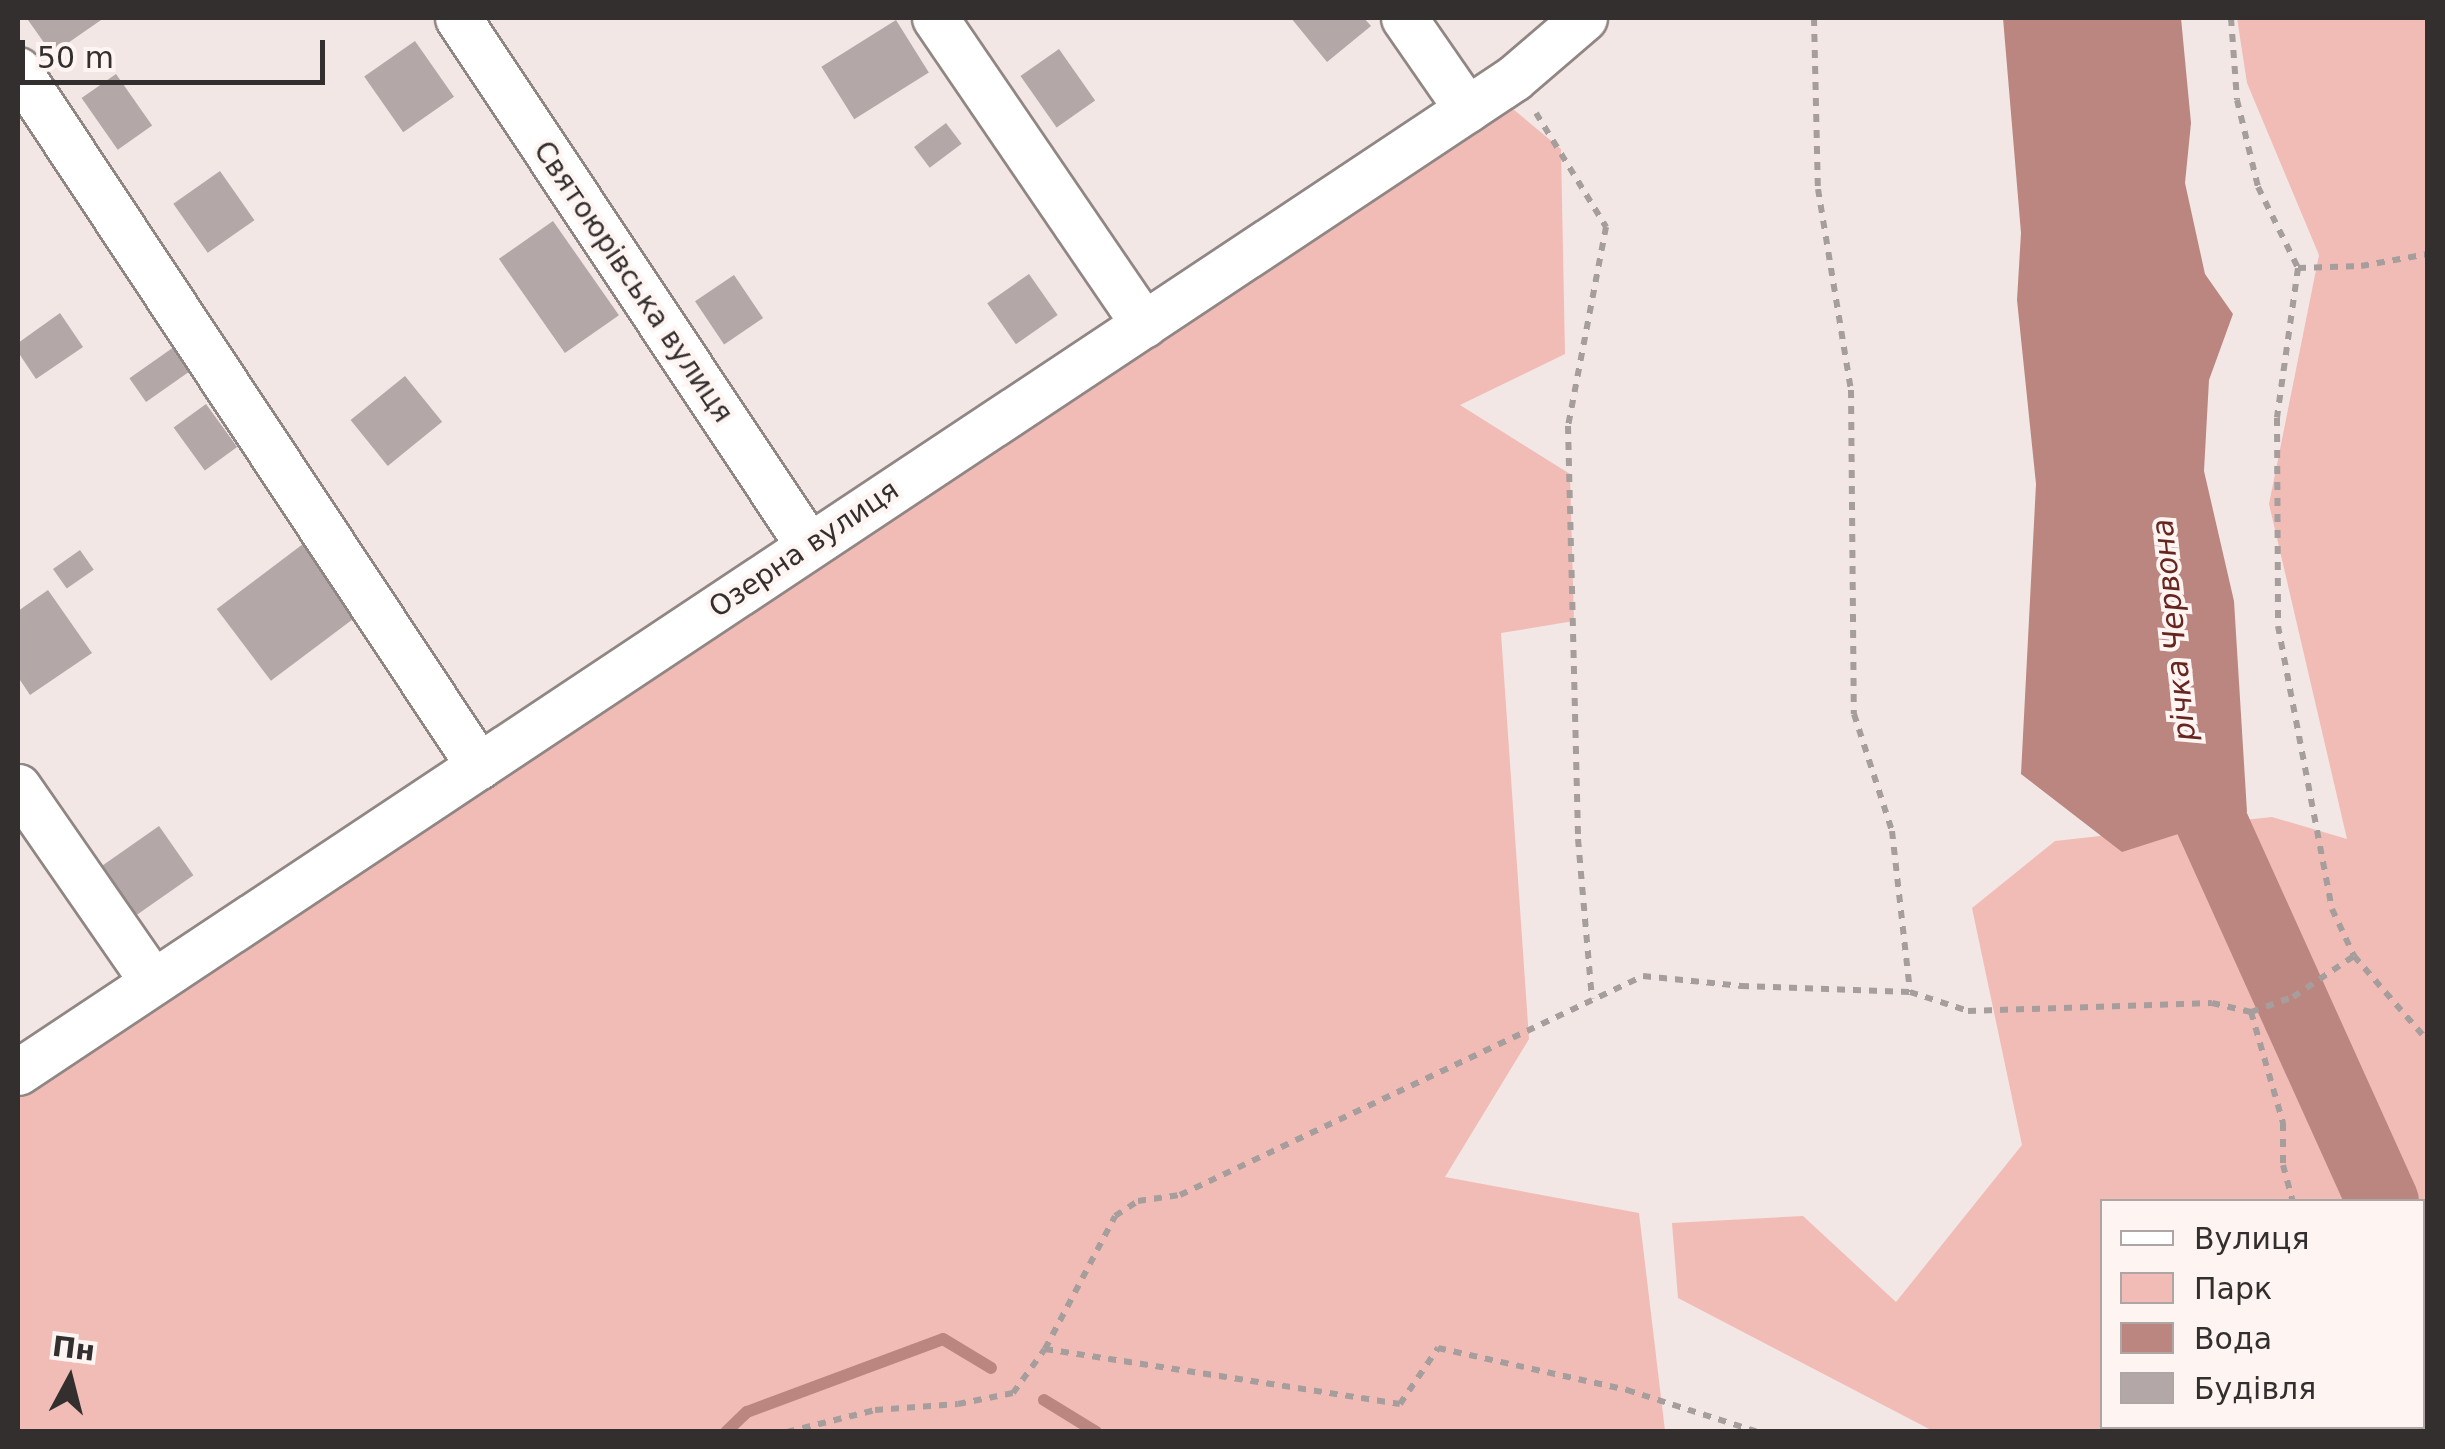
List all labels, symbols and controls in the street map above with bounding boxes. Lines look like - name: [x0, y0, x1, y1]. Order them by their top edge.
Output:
- scale bar: [25, 20, 330, 82]
- text: 50 m: [37, 40, 114, 75]
- street label: Святоюрівська вулиця: [526, 135, 740, 429]
- street label: Озерна вулиця: [703, 473, 905, 625]
- water label: річка Червона: [2144, 517, 2204, 743]
- legend: [2100, 1199, 2425, 1429]
- text: Вулиця: [2194, 1221, 2309, 1256]
- text: Парк: [2194, 1271, 2272, 1306]
- text: Вода: [2194, 1321, 2272, 1356]
- north arrow: [20, 1329, 120, 1429]
- text: Пн: [50, 1330, 97, 1368]
- text: Будівля: [2194, 1371, 2316, 1406]

